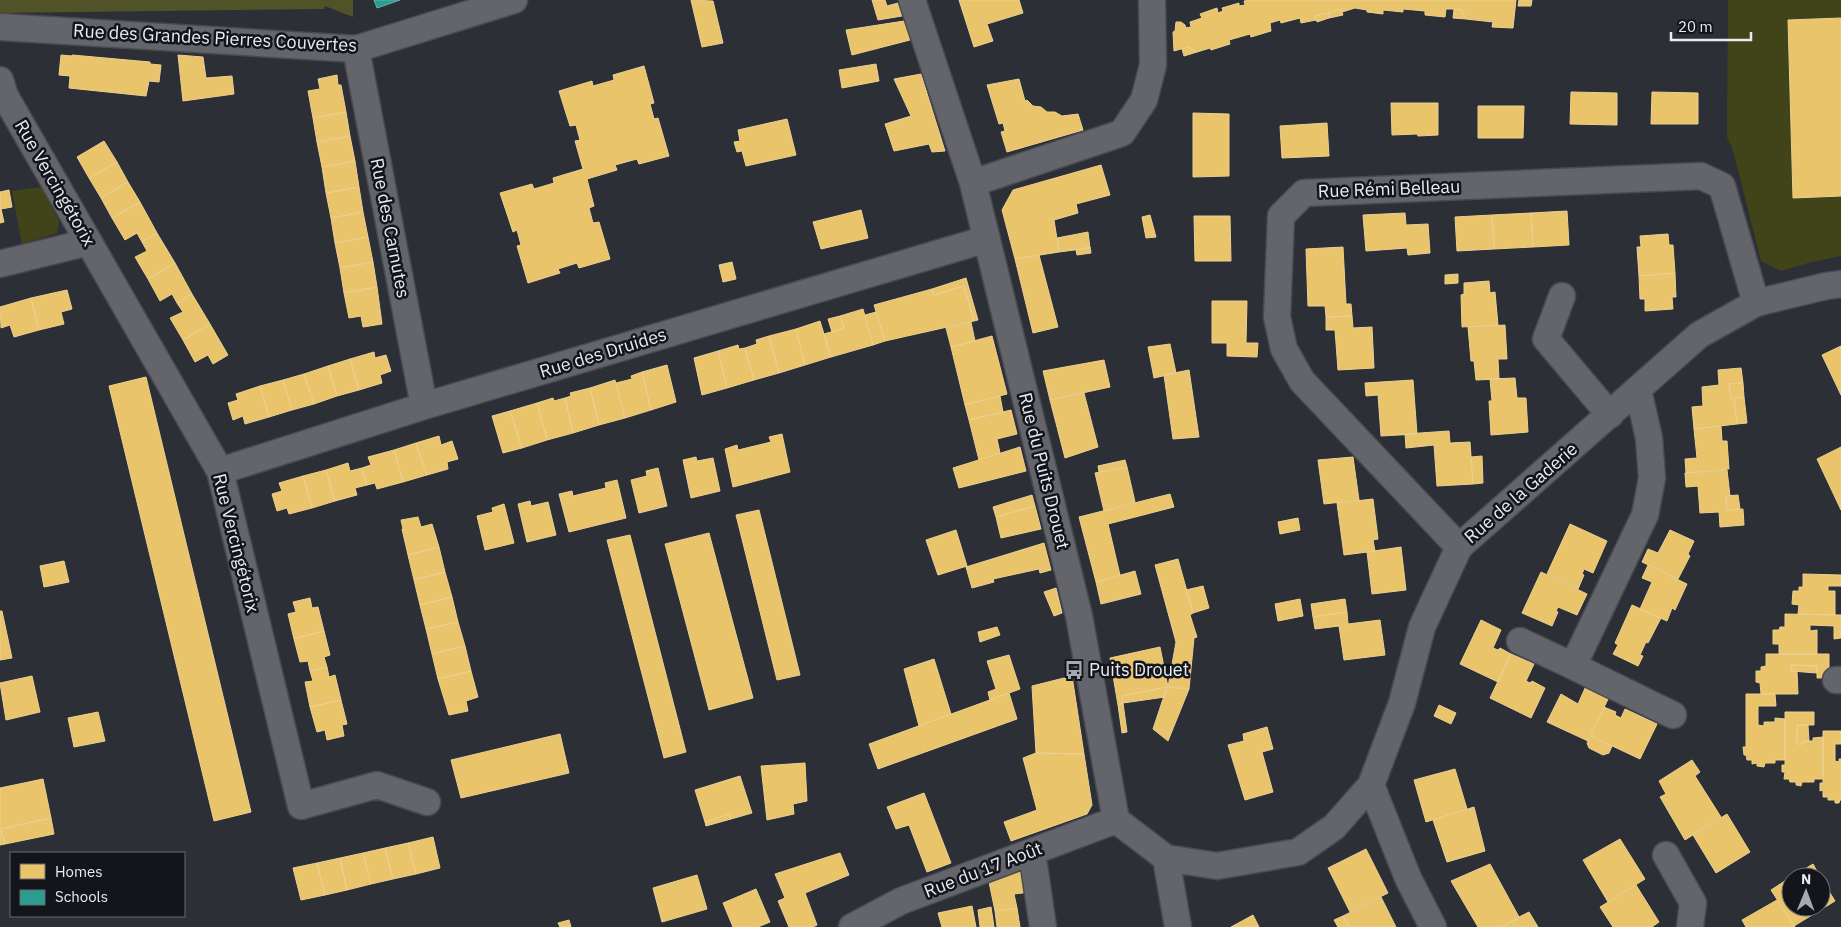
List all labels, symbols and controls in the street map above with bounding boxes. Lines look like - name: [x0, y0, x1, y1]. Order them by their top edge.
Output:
- scale bar: [1671, 10, 1751, 42]
- text: 20 m: [1678, 17, 1713, 36]
- street label: Rue des Grandes Pierres Couvertes: [72, 19, 358, 56]
- street label: Rue Vercingétorix: [10, 115, 101, 250]
- street label: Rue des Carnutes: [366, 156, 415, 300]
- street label: Rue Rémi Belleau: [1317, 175, 1461, 202]
- street label: Rue des Druides: [537, 322, 669, 383]
- street label: Rue du Puits Drouet: [1014, 390, 1075, 552]
- street label: Rue de la Gaderie: [1459, 437, 1582, 548]
- street label: Rue Vercingétorix: [208, 471, 265, 615]
- place label: Puits Drouet: [1089, 658, 1189, 681]
- bus stop icon: Puits Drouet: [1063, 659, 1085, 681]
- street label: Rue du 17 Août: [920, 836, 1045, 903]
- legend: [10, 852, 185, 917]
- text: Homes: [55, 862, 103, 881]
- north arrow: [1781, 867, 1831, 917]
- text: N: [1801, 870, 1811, 888]
- text: Schools: [55, 887, 108, 906]

